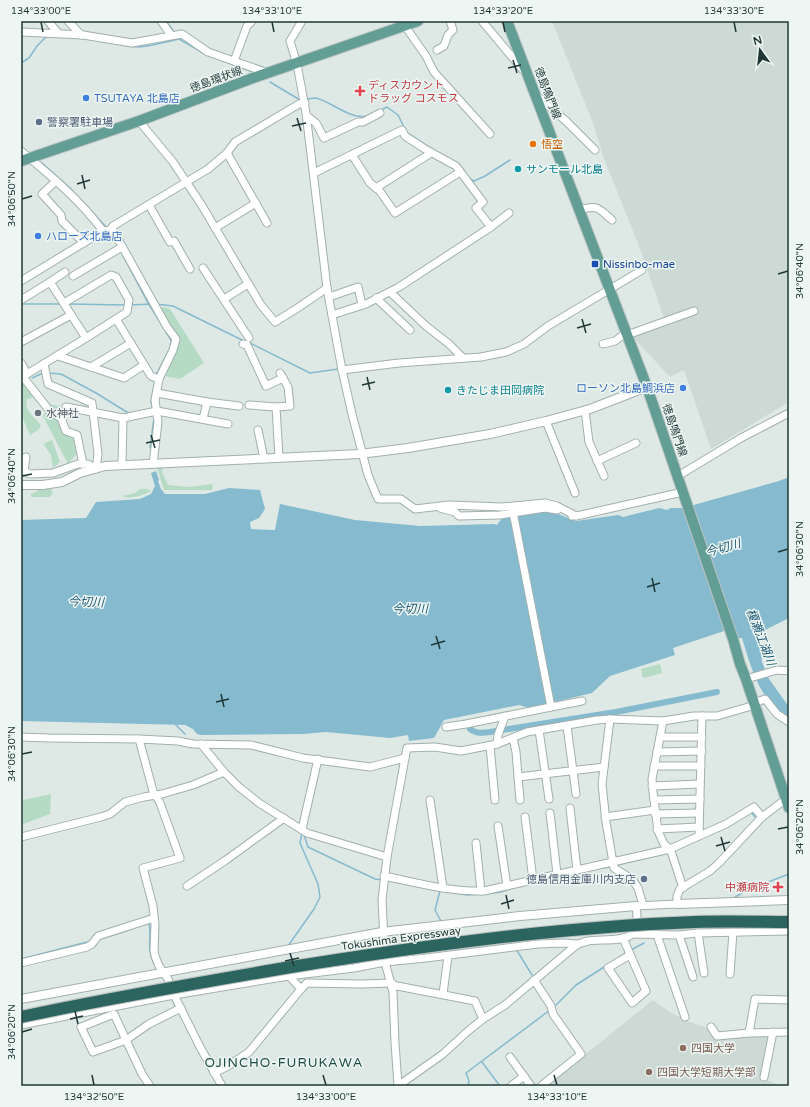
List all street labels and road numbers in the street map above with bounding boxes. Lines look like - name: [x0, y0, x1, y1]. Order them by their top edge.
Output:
- street label: 徳島環状線: [188, 64, 244, 95]
- street label: 徳島鳴門線: [532, 65, 563, 121]
- street label: 徳島鳴門線: [659, 402, 690, 458]
- street label: Tokushima Expressway: [340, 924, 462, 953]

